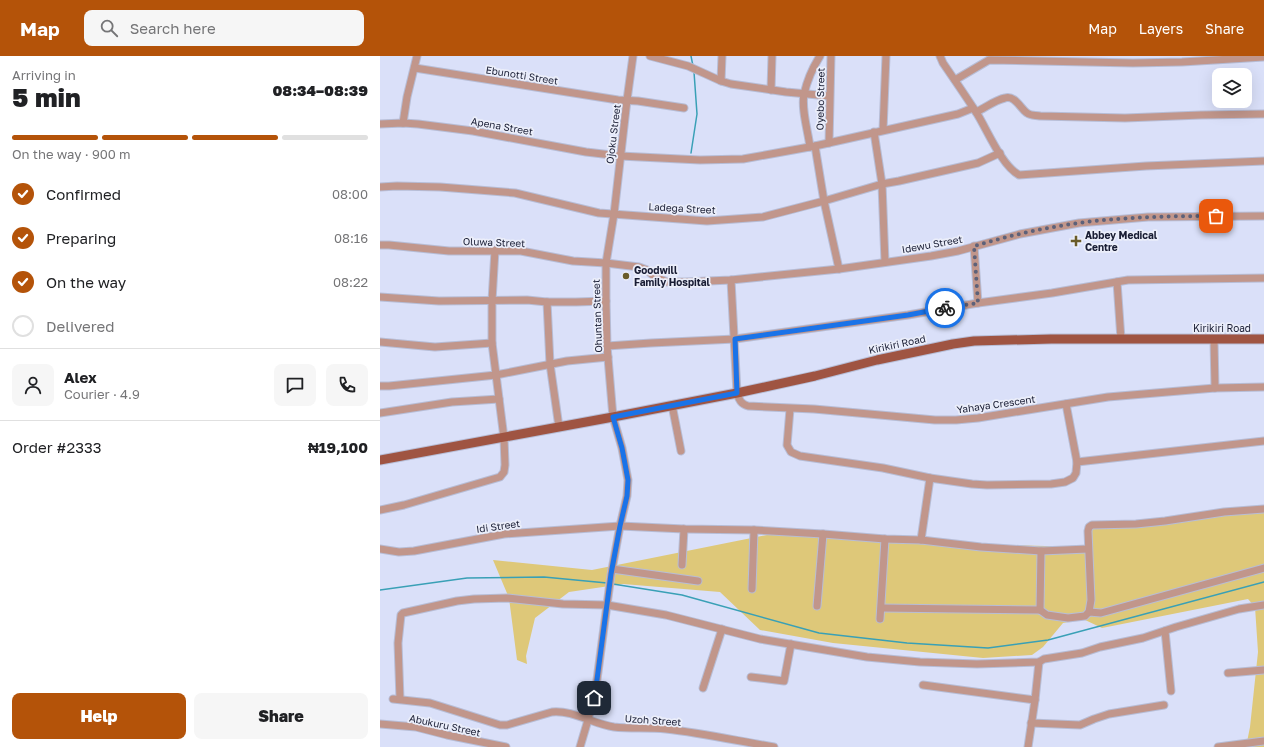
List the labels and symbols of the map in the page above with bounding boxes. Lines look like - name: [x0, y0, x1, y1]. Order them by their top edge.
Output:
- street label: Ebunotti Street: [485, 63, 559, 87]
- street label: Oyebo Street: [813, 67, 827, 131]
- street label: Ojoku Street: [603, 104, 623, 164]
- street label: Apena Street: [470, 115, 534, 137]
- pin: [1199, 199, 1233, 233]
- street label: Ladega Street: [648, 200, 716, 216]
- place label: Abbey Medical Centre: [1085, 229, 1158, 253]
- street label: Idewu Street: [901, 233, 963, 255]
- street label: Oluwa Street: [463, 235, 525, 249]
- marker: Abbey Medical Centre: [1070, 235, 1082, 247]
- place label: Goodwill Family Hospital: [634, 264, 711, 288]
- marker: Goodwill Family Hospital: [621, 271, 631, 281]
- street label: Ohuntan Street: [590, 279, 604, 353]
- courier: [925, 288, 965, 328]
- street label: Kirikiri Road: [1193, 322, 1251, 334]
- street label: Kirikiri Road: [867, 332, 927, 356]
- street label: Yahaya Crescent: [956, 393, 1036, 415]
- street label: Idi Street: [475, 517, 521, 535]
- pin: [577, 681, 611, 715]
- street label: Abukuru Street: [408, 712, 482, 738]
- street label: Uzoh Street: [624, 712, 682, 728]

